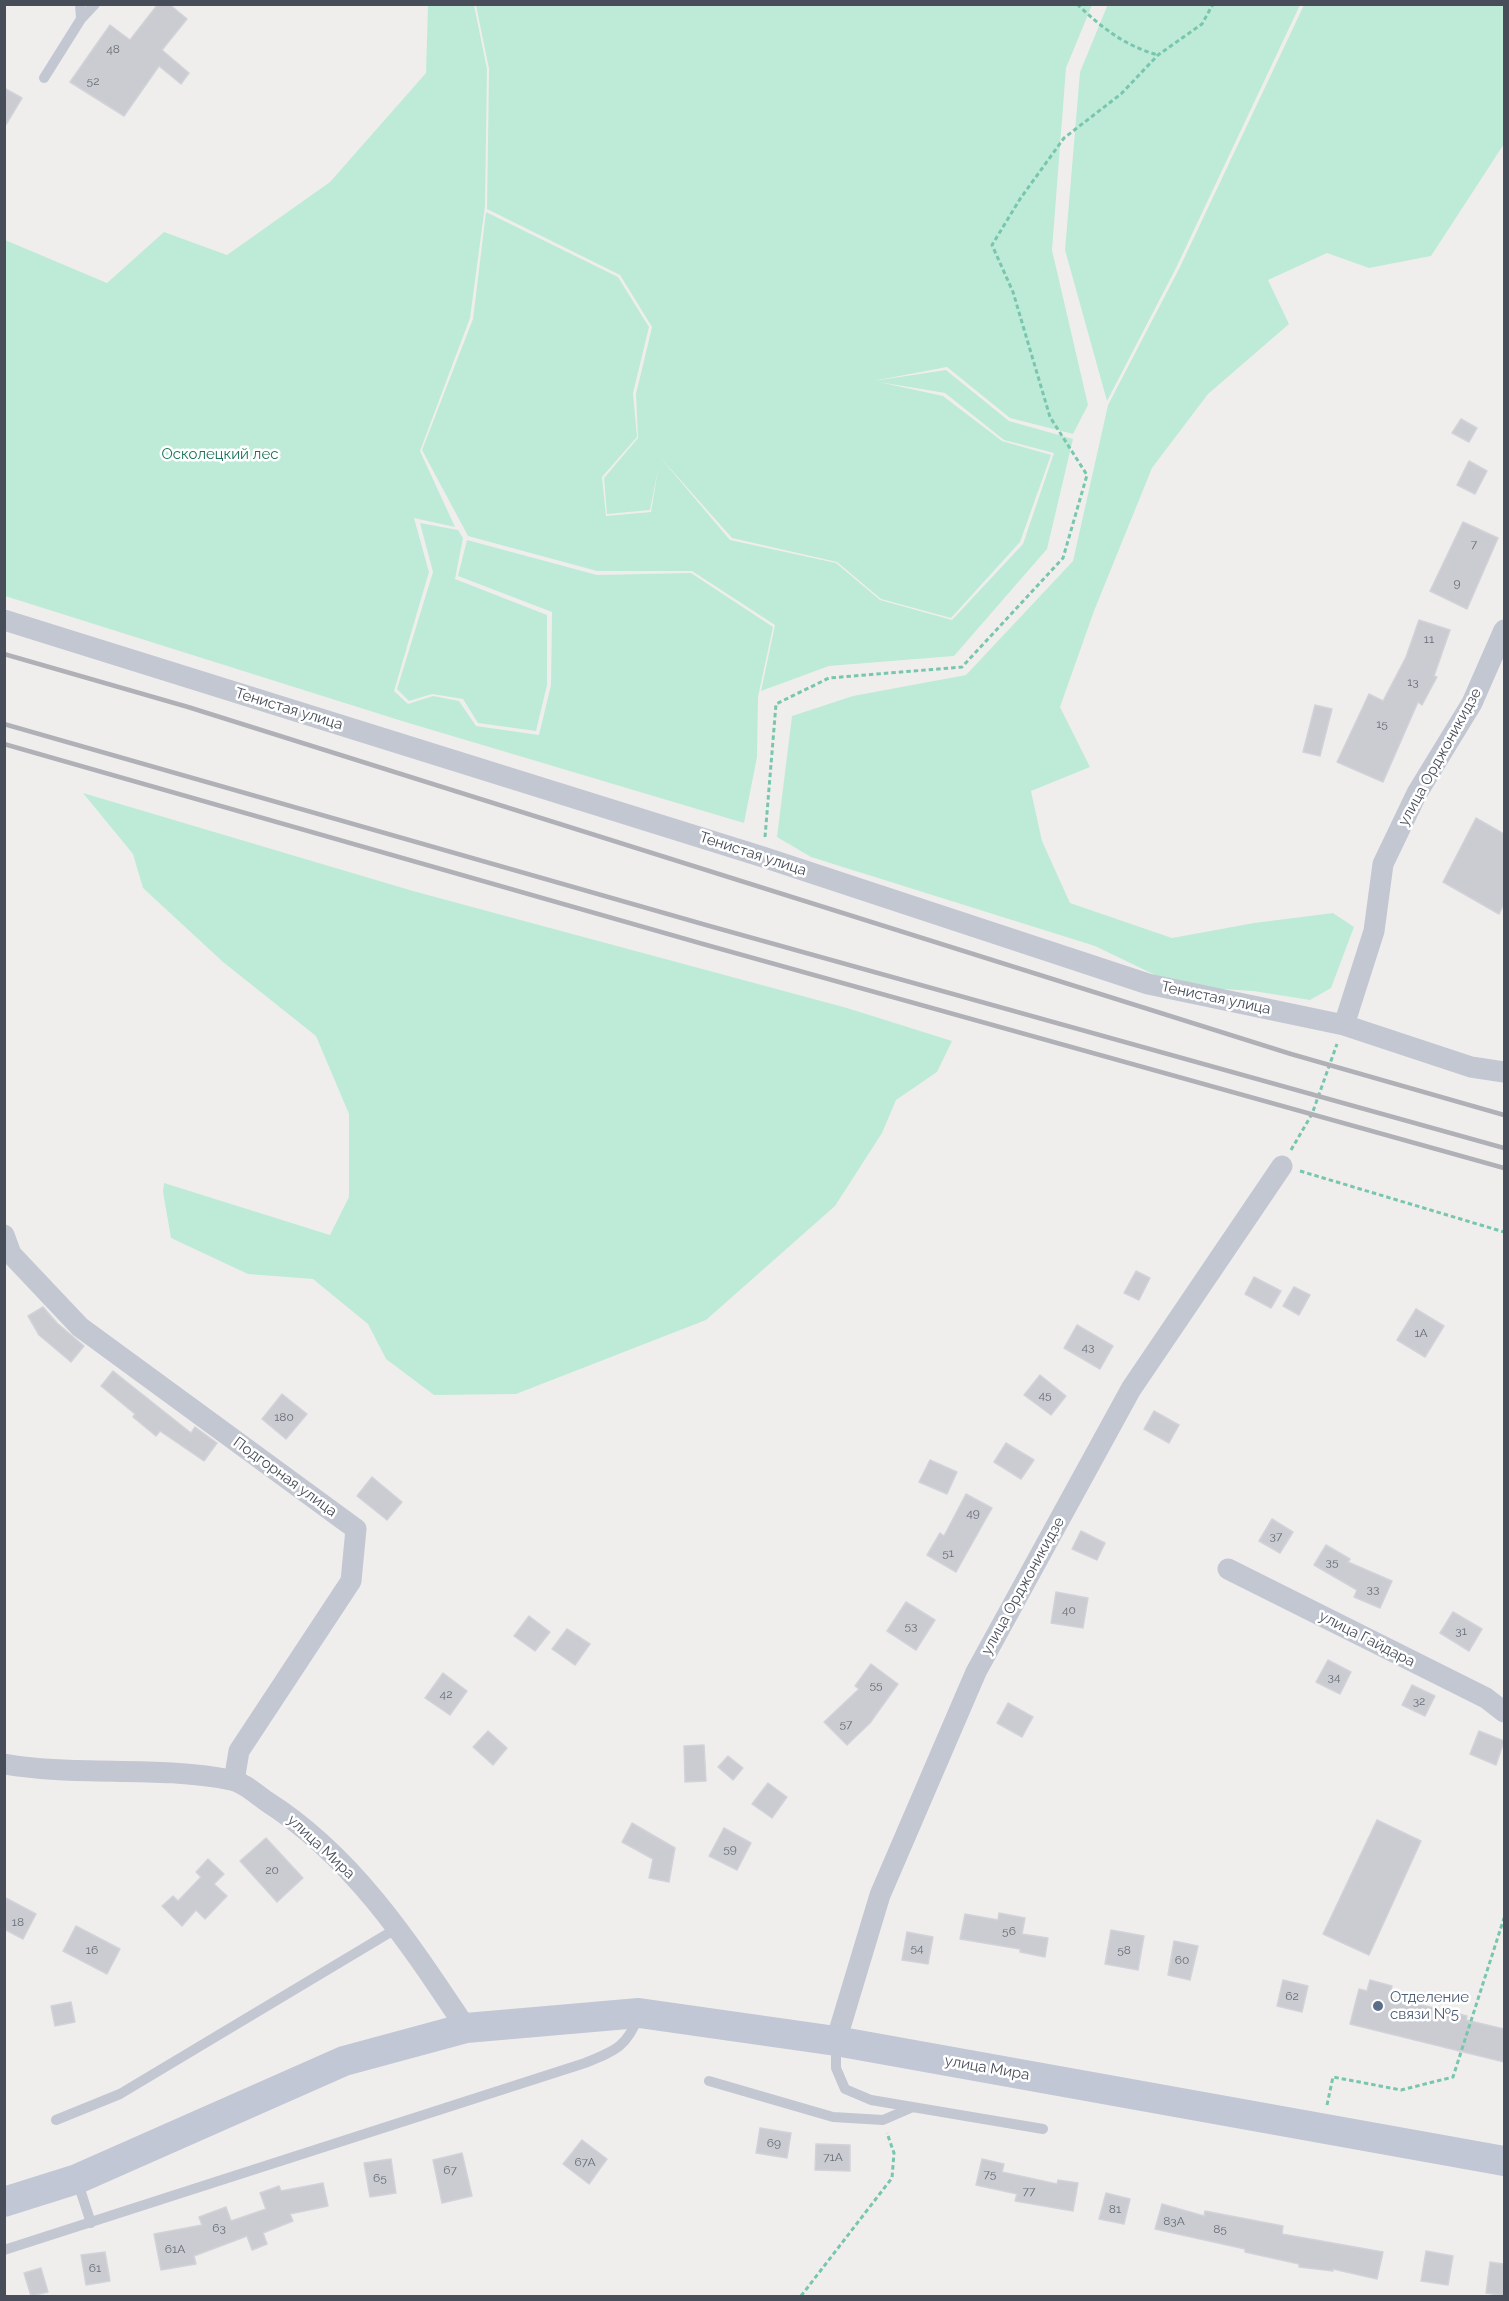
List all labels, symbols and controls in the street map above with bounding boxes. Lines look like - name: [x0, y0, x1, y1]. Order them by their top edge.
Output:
- house number: 48: [106, 42, 120, 56]
- house number: 52: [87, 74, 99, 88]
- park label: Осколецкий лес: [162, 445, 278, 463]
- house number: 7: [1471, 537, 1477, 551]
- house number: 9: [1453, 576, 1461, 590]
- house number: 11: [1424, 632, 1434, 646]
- house number: 13: [1407, 675, 1419, 689]
- street label: Тенистая улица: [233, 684, 345, 734]
- street label: улица Орджоникидзе: [1395, 685, 1485, 829]
- house number: 15: [1376, 717, 1388, 731]
- street label: Тенистая улица: [697, 828, 809, 880]
- street label: Тенистая улица: [1160, 978, 1272, 1018]
- house number: 1А: [1414, 1326, 1428, 1340]
- house number: 43: [1082, 1340, 1094, 1354]
- house number: 45: [1038, 1388, 1052, 1402]
- house number: 180: [274, 1410, 294, 1424]
- street label: Подгорная улица: [230, 1433, 340, 1521]
- house number: 49: [966, 1506, 980, 1520]
- street label: улица Орджоникидзе: [978, 1514, 1068, 1658]
- house number: 37: [1270, 1529, 1282, 1543]
- house number: 51: [942, 1546, 954, 1560]
- house number: 35: [1326, 1555, 1338, 1569]
- house number: 33: [1367, 1582, 1379, 1596]
- house number: 40: [1062, 1603, 1076, 1617]
- street label: улица Гайдара: [1316, 1607, 1418, 1671]
- house number: 53: [905, 1619, 917, 1633]
- house number: 31: [1455, 1624, 1467, 1638]
- house number: 34: [1328, 1670, 1340, 1684]
- house number: 55: [869, 1678, 883, 1692]
- house number: 42: [440, 1687, 452, 1701]
- house number: 32: [1413, 1694, 1425, 1708]
- house number: 57: [840, 1717, 852, 1731]
- street label: улица Мира: [284, 1811, 358, 1883]
- house number: 59: [723, 1842, 737, 1856]
- house number: 20: [265, 1863, 279, 1877]
- house number: 18: [12, 1915, 24, 1929]
- house number: 56: [1002, 1924, 1016, 1938]
- house number: 54: [910, 1941, 924, 1955]
- house number: 16: [86, 1943, 98, 1957]
- house number: 58: [1117, 1943, 1131, 1957]
- house number: 60: [1175, 1953, 1189, 1967]
- place label: Отделение связи №5: [1390, 1988, 1469, 2023]
- house number: 62: [1285, 1989, 1299, 2003]
- marker: Отделение связи №5: [1371, 1999, 1385, 2013]
- street label: улица Мира: [943, 2052, 1031, 2084]
- house number: 69: [767, 2136, 781, 2150]
- house number: 71А: [823, 2150, 843, 2164]
- house number: 67А: [574, 2155, 596, 2169]
- house number: 67: [443, 2163, 457, 2177]
- house number: 75: [984, 2167, 996, 2181]
- house number: 65: [373, 2171, 387, 2185]
- house number: 77: [1023, 2184, 1035, 2198]
- house number: 81: [1109, 2202, 1121, 2216]
- house number: 83А: [1163, 2214, 1185, 2228]
- house number: 63: [212, 2221, 226, 2235]
- house number: 85: [1213, 2222, 1227, 2236]
- house number: 61А: [165, 2242, 185, 2256]
- house number: 61: [89, 2261, 101, 2275]

